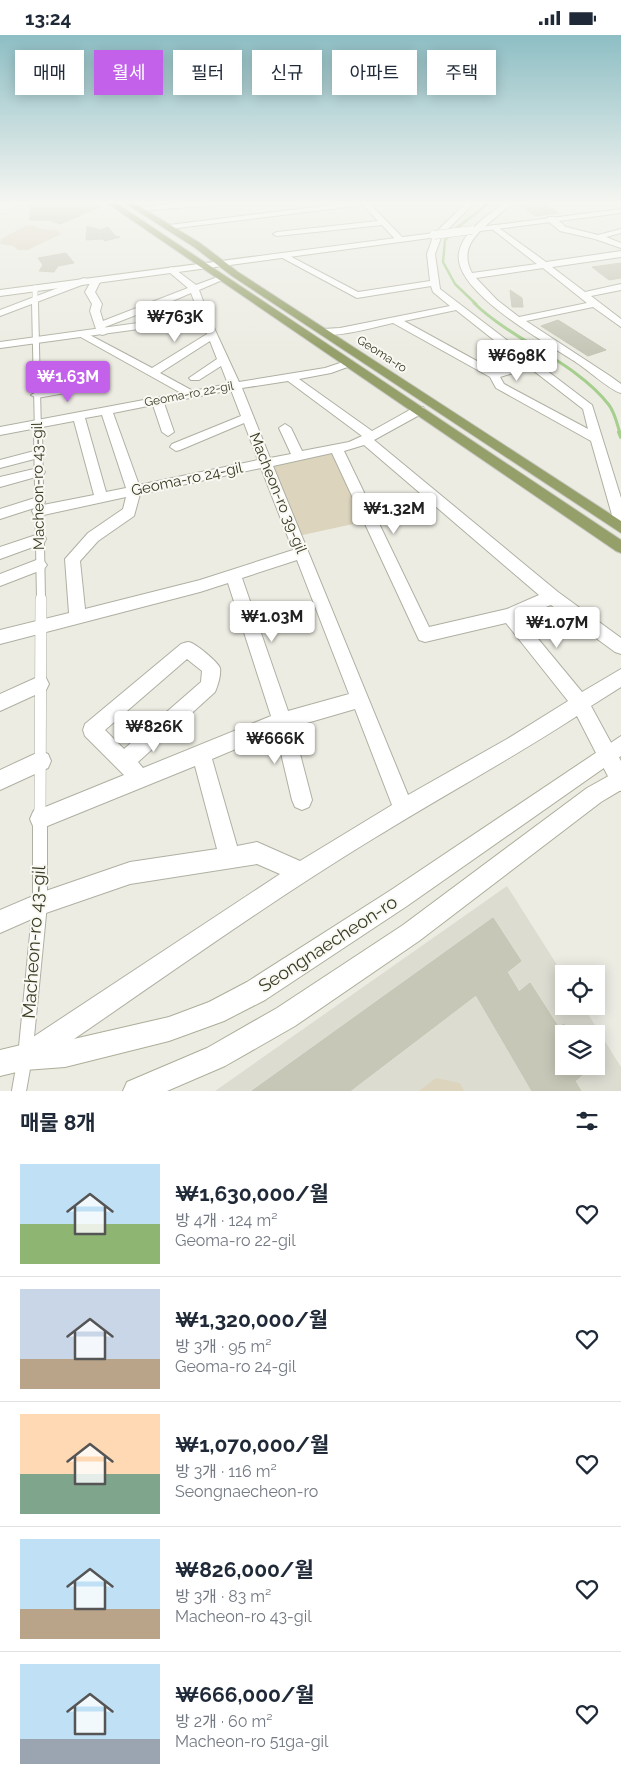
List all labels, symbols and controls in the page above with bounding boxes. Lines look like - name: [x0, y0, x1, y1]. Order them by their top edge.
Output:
- text: 13:24: [25, 7, 71, 29]
- chip: 매매: [15, 50, 84, 95]
- chip: 월세: [94, 50, 163, 95]
- chip: 필터: [173, 50, 242, 95]
- chip: 신규: [252, 50, 322, 95]
- chip: 아파트: [332, 50, 417, 95]
- chip: 주택: [427, 50, 496, 95]
- pin: ₩763K: [140, 301, 210, 343]
- text: ₩763K: [147, 307, 203, 326]
- street label: Geoma-ro: [354, 333, 410, 375]
- pin: ₩698K: [482, 339, 552, 382]
- text: ₩698K: [488, 346, 546, 365]
- pin: ₩1.63M: [27, 361, 109, 403]
- text: ₩1.63M: [37, 367, 99, 386]
- street label: Geoma-ro 22-gil: [143, 378, 235, 410]
- street label: Macheon-ro 43-gil: [28, 421, 48, 550]
- street label: Macheon-ro 39-gil: [246, 430, 311, 557]
- street label: Geoma-ro 24-gil: [130, 458, 245, 500]
- pin: ₩1.32M: [353, 493, 435, 535]
- text: ₩1.32M: [363, 499, 425, 518]
- pin: ₩1.03M: [231, 601, 313, 643]
- text: ₩1.03M: [241, 607, 303, 626]
- pin: ₩1.07M: [516, 607, 598, 649]
- text: ₩1.07M: [526, 613, 588, 632]
- pin: ₩826K: [119, 711, 189, 753]
- text: ₩826K: [125, 717, 183, 736]
- pin: ₩666K: [240, 723, 310, 765]
- text: ₩666K: [246, 729, 304, 748]
- street label: Macheon-ro 43-gil: [18, 865, 49, 1019]
- street label: Seongnaecheon-ro: [254, 891, 401, 996]
- map controls: [555, 965, 605, 1075]
- button: locate: [555, 965, 605, 1015]
- button: layers: [555, 1025, 605, 1075]
- icon: filters: [573, 1107, 601, 1135]
- text: 매물 8개: [20, 1110, 96, 1135]
- text: ₩1,630,000/월: [175, 1181, 329, 1206]
- icon: home: [60, 1184, 120, 1244]
- icon: heart: [573, 1200, 601, 1228]
- text: 방 4개 · 124 m²: [175, 1211, 277, 1230]
- text: Geoma-ro 22-gil: [175, 1231, 296, 1250]
- text: ₩1,320,000/월: [175, 1307, 328, 1332]
- icon: home: [60, 1309, 120, 1369]
- icon: heart: [573, 1325, 601, 1353]
- text: 방 3개 · 95 m²: [175, 1337, 271, 1356]
- text: Geoma-ro 24-gil: [175, 1357, 296, 1376]
- text: ₩1,070,000/월: [175, 1432, 329, 1457]
- icon: home: [60, 1434, 120, 1494]
- icon: heart: [573, 1450, 601, 1478]
- text: 방 3개 · 116 m²: [175, 1462, 277, 1481]
- text: Seongnaecheon-ro: [175, 1482, 318, 1501]
- text: ₩826,000/월: [175, 1557, 314, 1582]
- icon: home: [60, 1559, 120, 1619]
- icon: heart: [573, 1575, 601, 1603]
- text: 방 3개 · 83 m²: [175, 1587, 271, 1606]
- text: Macheon-ro 43-gil: [175, 1607, 312, 1626]
- text: ₩666,000/월: [175, 1682, 315, 1707]
- icon: home: [60, 1684, 120, 1744]
- icon: heart: [573, 1700, 601, 1728]
- text: 방 2개 · 60 m²: [175, 1712, 272, 1731]
- text: Macheon-ro 51ga-gil: [175, 1732, 328, 1751]

